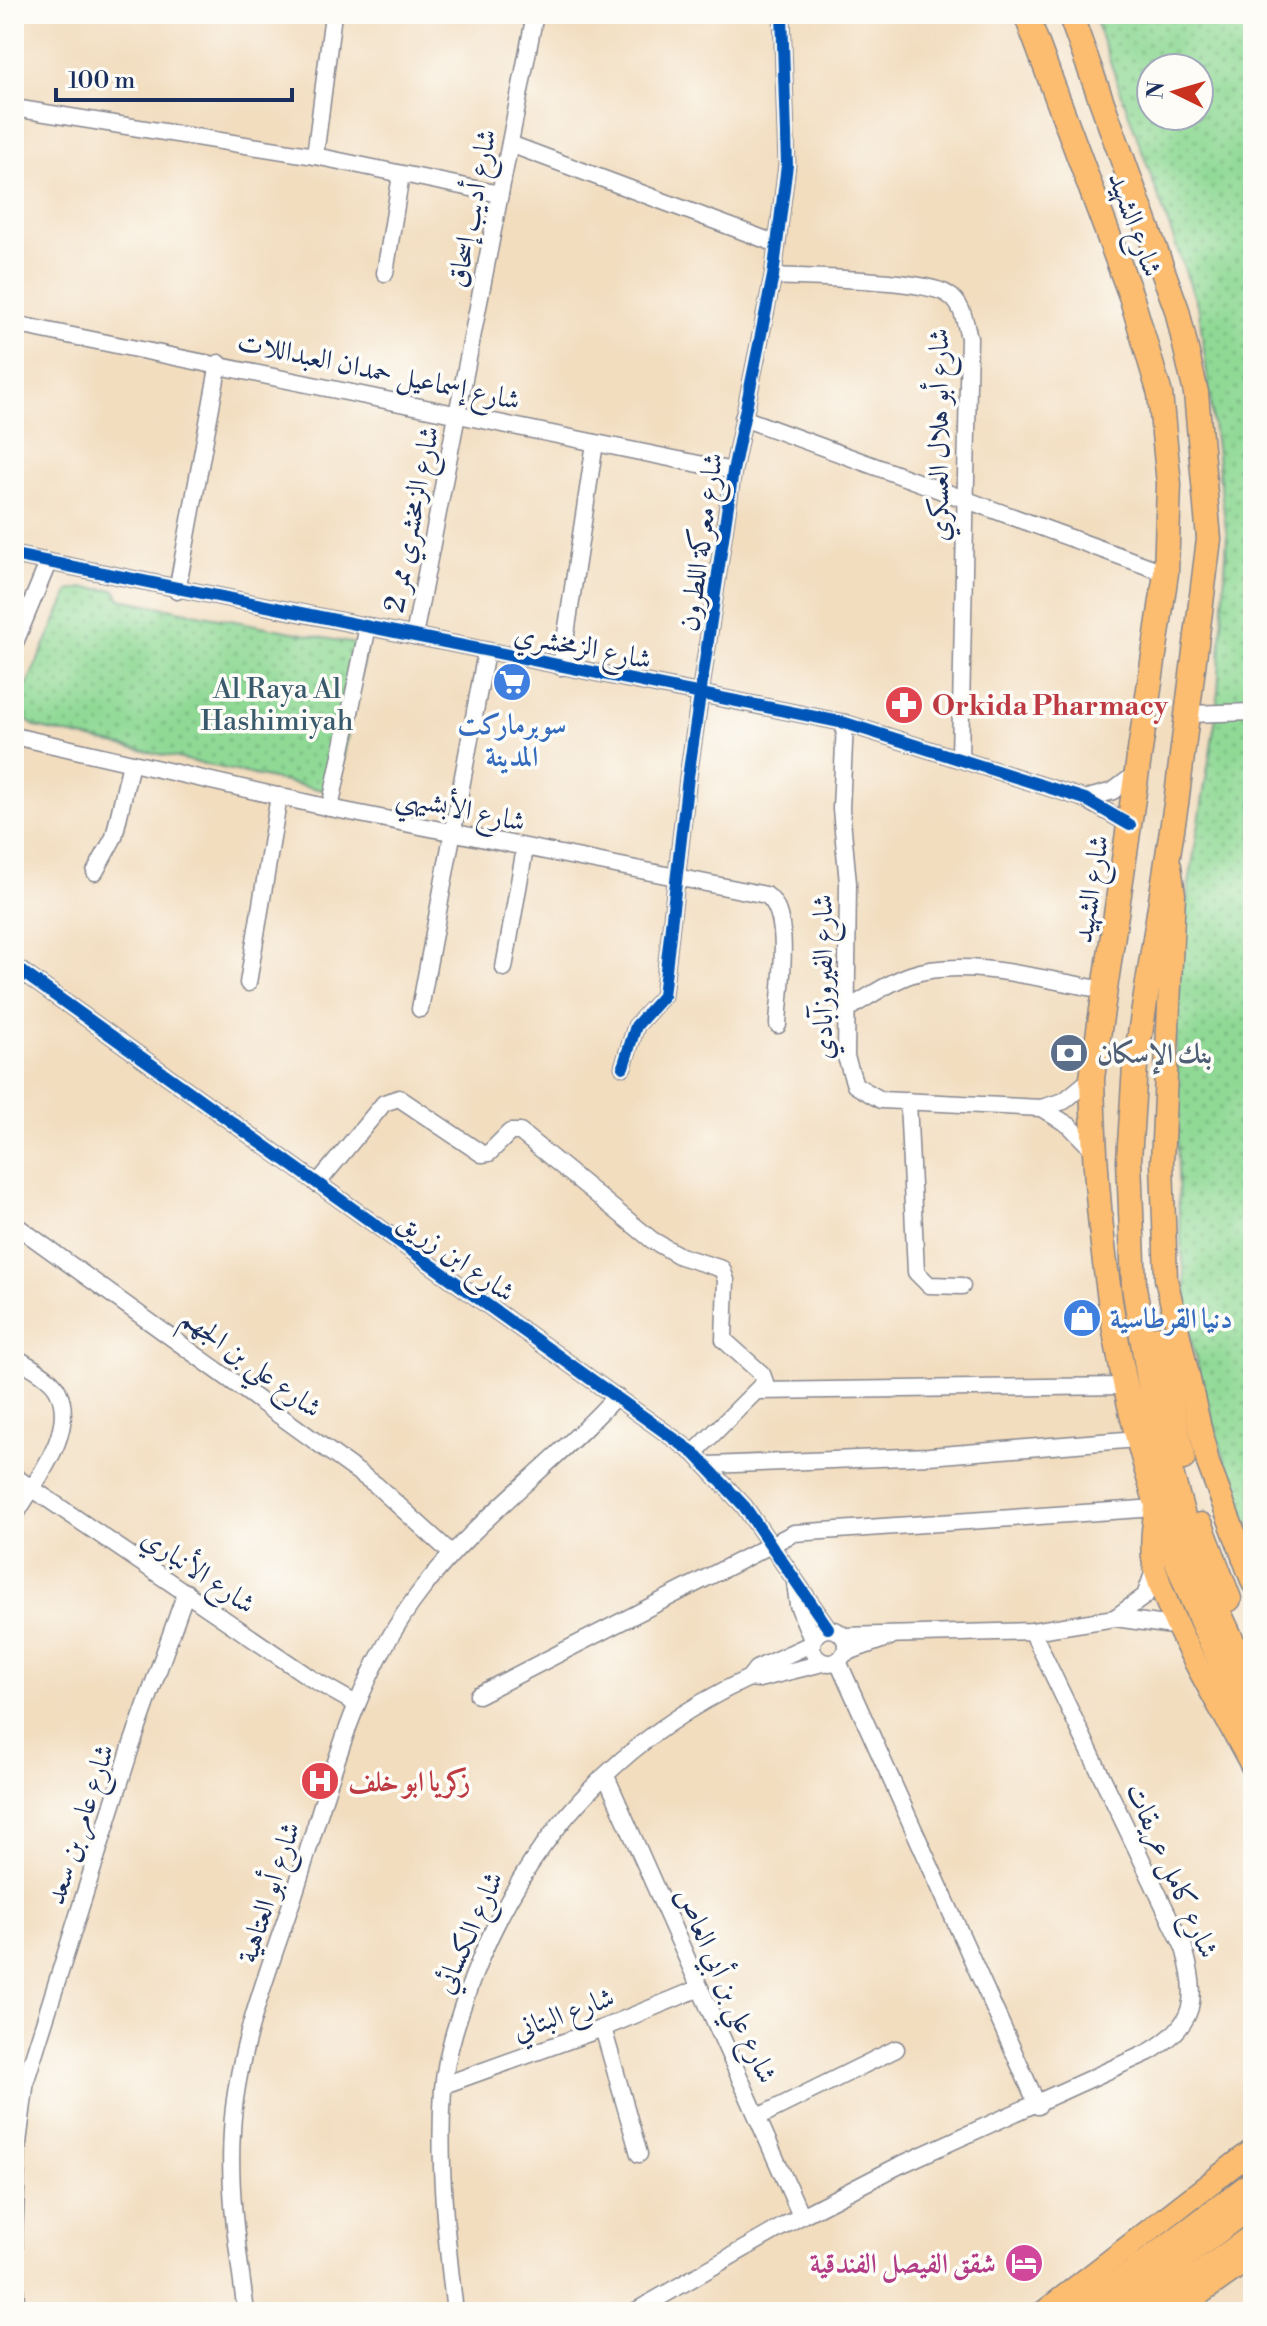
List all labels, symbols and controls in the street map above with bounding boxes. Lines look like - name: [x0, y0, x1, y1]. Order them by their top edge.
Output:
- scale bar: [56, 52, 292, 102]
- north arrow: [1135, 52, 1215, 132]
- text: 100 m: [68, 66, 135, 96]
- text: N: [1142, 80, 1171, 100]
- street label: شارع أديب إسحاق: [437, 126, 510, 291]
- street label: شارع الشهيد: [1095, 167, 1170, 283]
- street label: شارع إسماعيل حمدان العبداللات: [233, 324, 523, 423]
- street label: شارع أبو هلال العسكري: [919, 328, 962, 542]
- street label: شارع الزمخشري ممر 2: [377, 423, 453, 616]
- street label: شارع معركة اللطرون: [672, 451, 736, 634]
- street label: شارع الزمخشري: [510, 617, 654, 683]
- supermarket icon: سوبرماركت المدينة: [491, 661, 533, 703]
- park label: Al Raya Al Hashimiyah: [201, 672, 354, 739]
- pharmacy icon: Orkida Pharmacy: [883, 684, 925, 726]
- place label: Orkida Pharmacy: [932, 689, 1169, 724]
- place label: سوبرماركت المدينة: [458, 708, 566, 775]
- street label: شارع الأبشيهي: [391, 777, 529, 848]
- street label: شارع الشهيد: [1066, 833, 1122, 947]
- street label: شارع الفيروزآبادي: [806, 894, 846, 1060]
- bank icon: بنك الإسكان: [1048, 1032, 1090, 1074]
- place label: بنك الإسكان: [1097, 1037, 1212, 1075]
- street label: شارع ابن زريق: [388, 1204, 522, 1314]
- shop icon: دنيا القرطاسية: [1061, 1297, 1103, 1339]
- street label: شارع علي بن الجهم: [169, 1300, 328, 1433]
- place label: دنيا القرطاسية: [1110, 1302, 1233, 1337]
- street label: شارع الأنباري: [132, 1519, 263, 1626]
- street label: شارع عامر بن سعد: [38, 1740, 128, 1911]
- hospital icon: زكريا ابو خلف: [299, 1760, 341, 1802]
- place label: زكريا ابو خلف: [348, 1765, 470, 1800]
- street label: شارع كامل عريقات: [1113, 1778, 1226, 1966]
- street label: شارع أبو العتاهية: [227, 1817, 313, 1969]
- street label: شارع الكسائي: [427, 1866, 516, 2001]
- street label: شارع علي بن أبي العاص: [659, 1881, 787, 2092]
- street label: شارع البتاني: [508, 1980, 621, 2054]
- hotel icon: شقق الفيصل الفندقية: [1003, 2242, 1045, 2284]
- place label: شقق الفيصل الفندقية: [810, 2247, 996, 2283]

